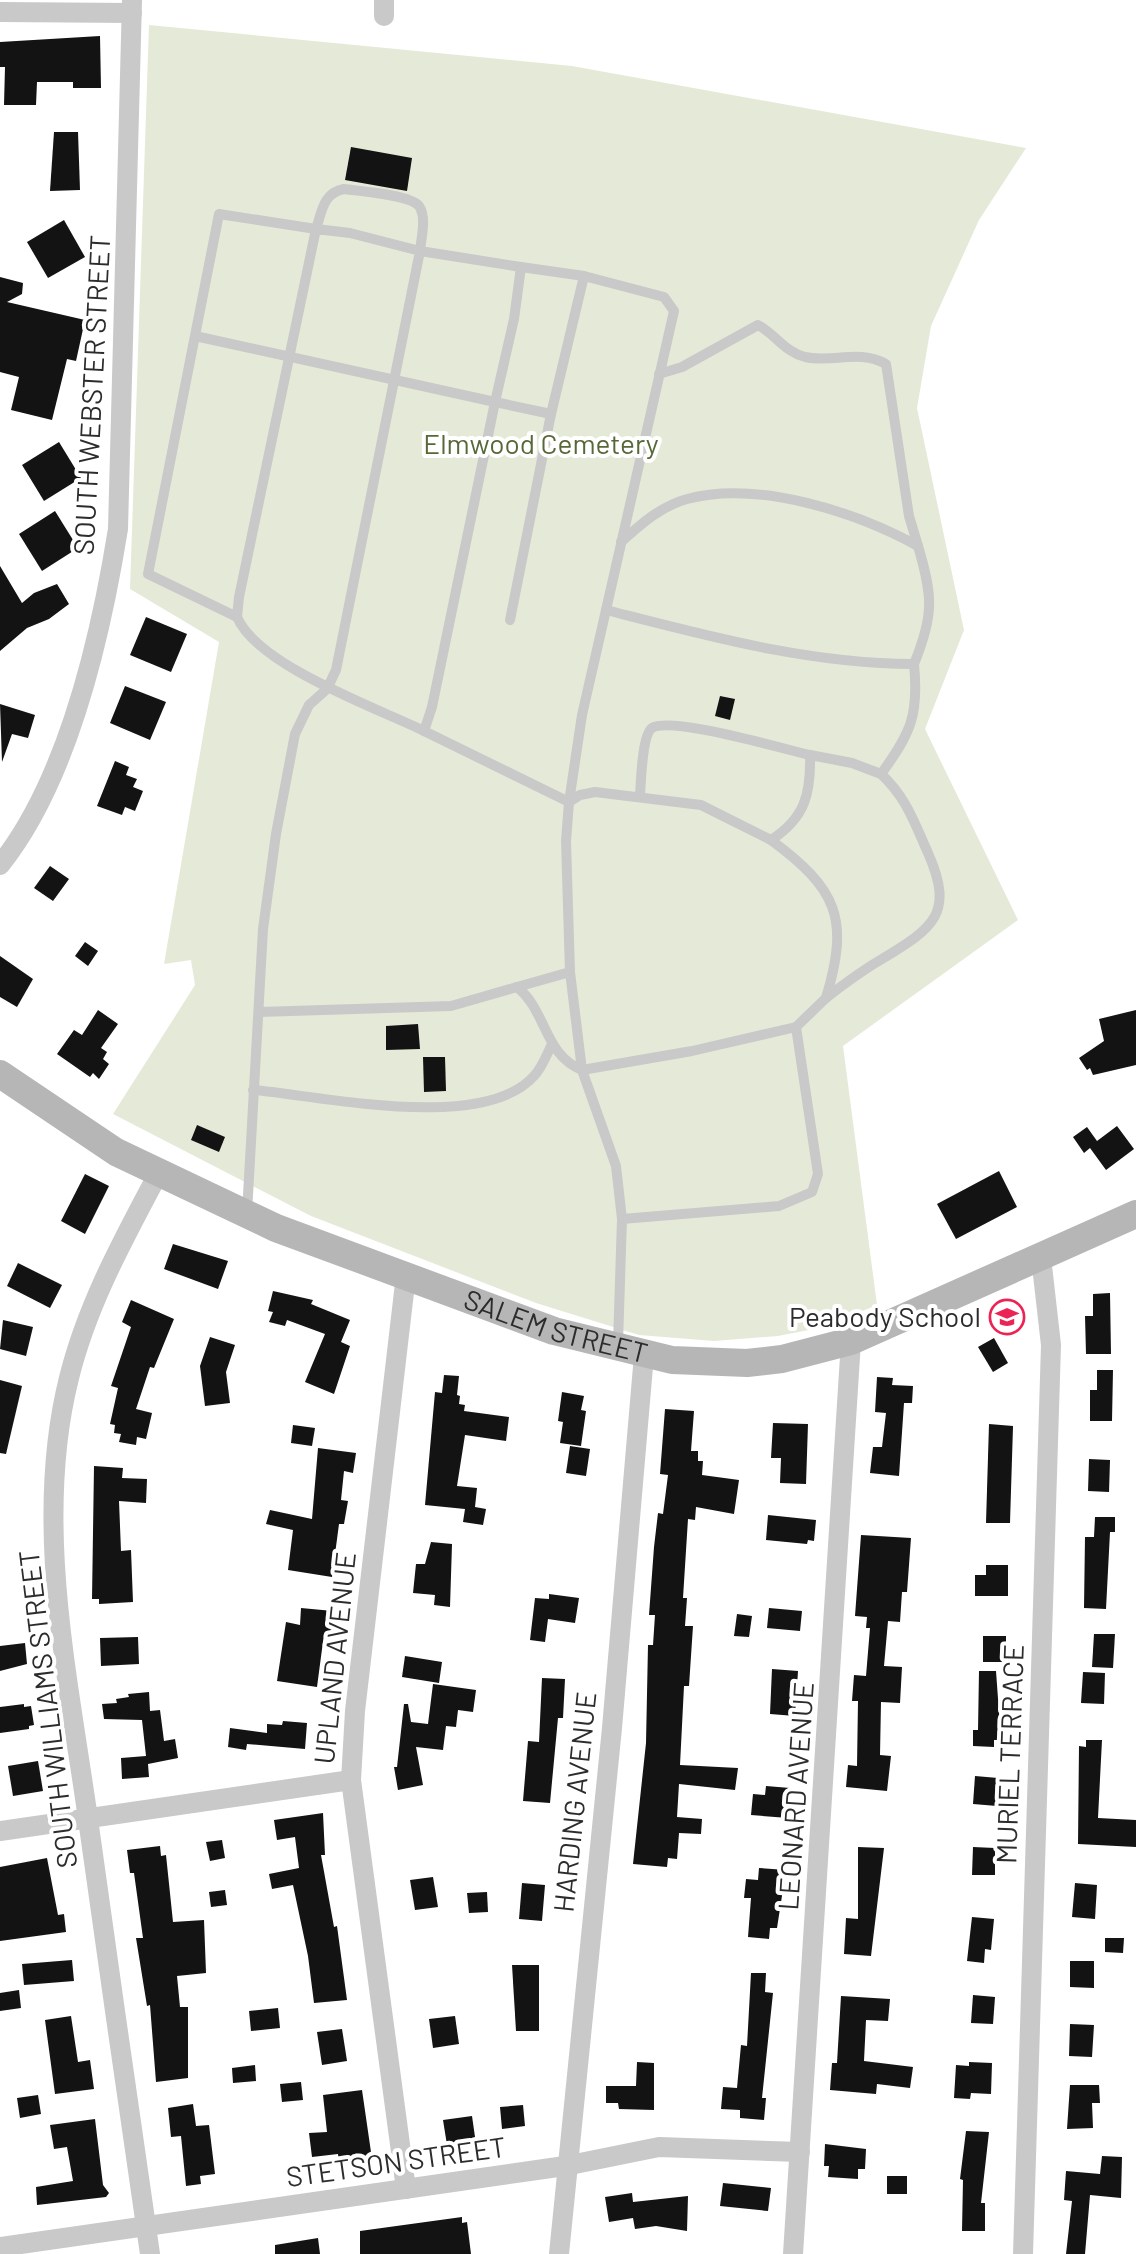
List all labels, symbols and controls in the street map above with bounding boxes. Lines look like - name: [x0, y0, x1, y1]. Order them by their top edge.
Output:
- street label: SOUTH WEBSTER STREET: [66, 234, 116, 556]
- park label: Elmwood Cemetery: [423, 426, 659, 460]
- street label: SALEM STREET: [460, 1281, 651, 1369]
- school or university icon: Peabody School: [988, 1298, 1026, 1336]
- place label: Peabody School: [789, 1299, 981, 1333]
- street label: SOUTH WILLIAMS STREET: [11, 1548, 83, 1870]
- street label: UPLAND AVENUE: [306, 1550, 362, 1766]
- street label: MURIEL TERRACE: [988, 1644, 1030, 1864]
- street label: LEONARD AVENUE: [770, 1681, 820, 1911]
- street label: HARDING AVENUE: [546, 1690, 602, 1914]
- street label: STETSON STREET: [284, 2129, 508, 2193]

